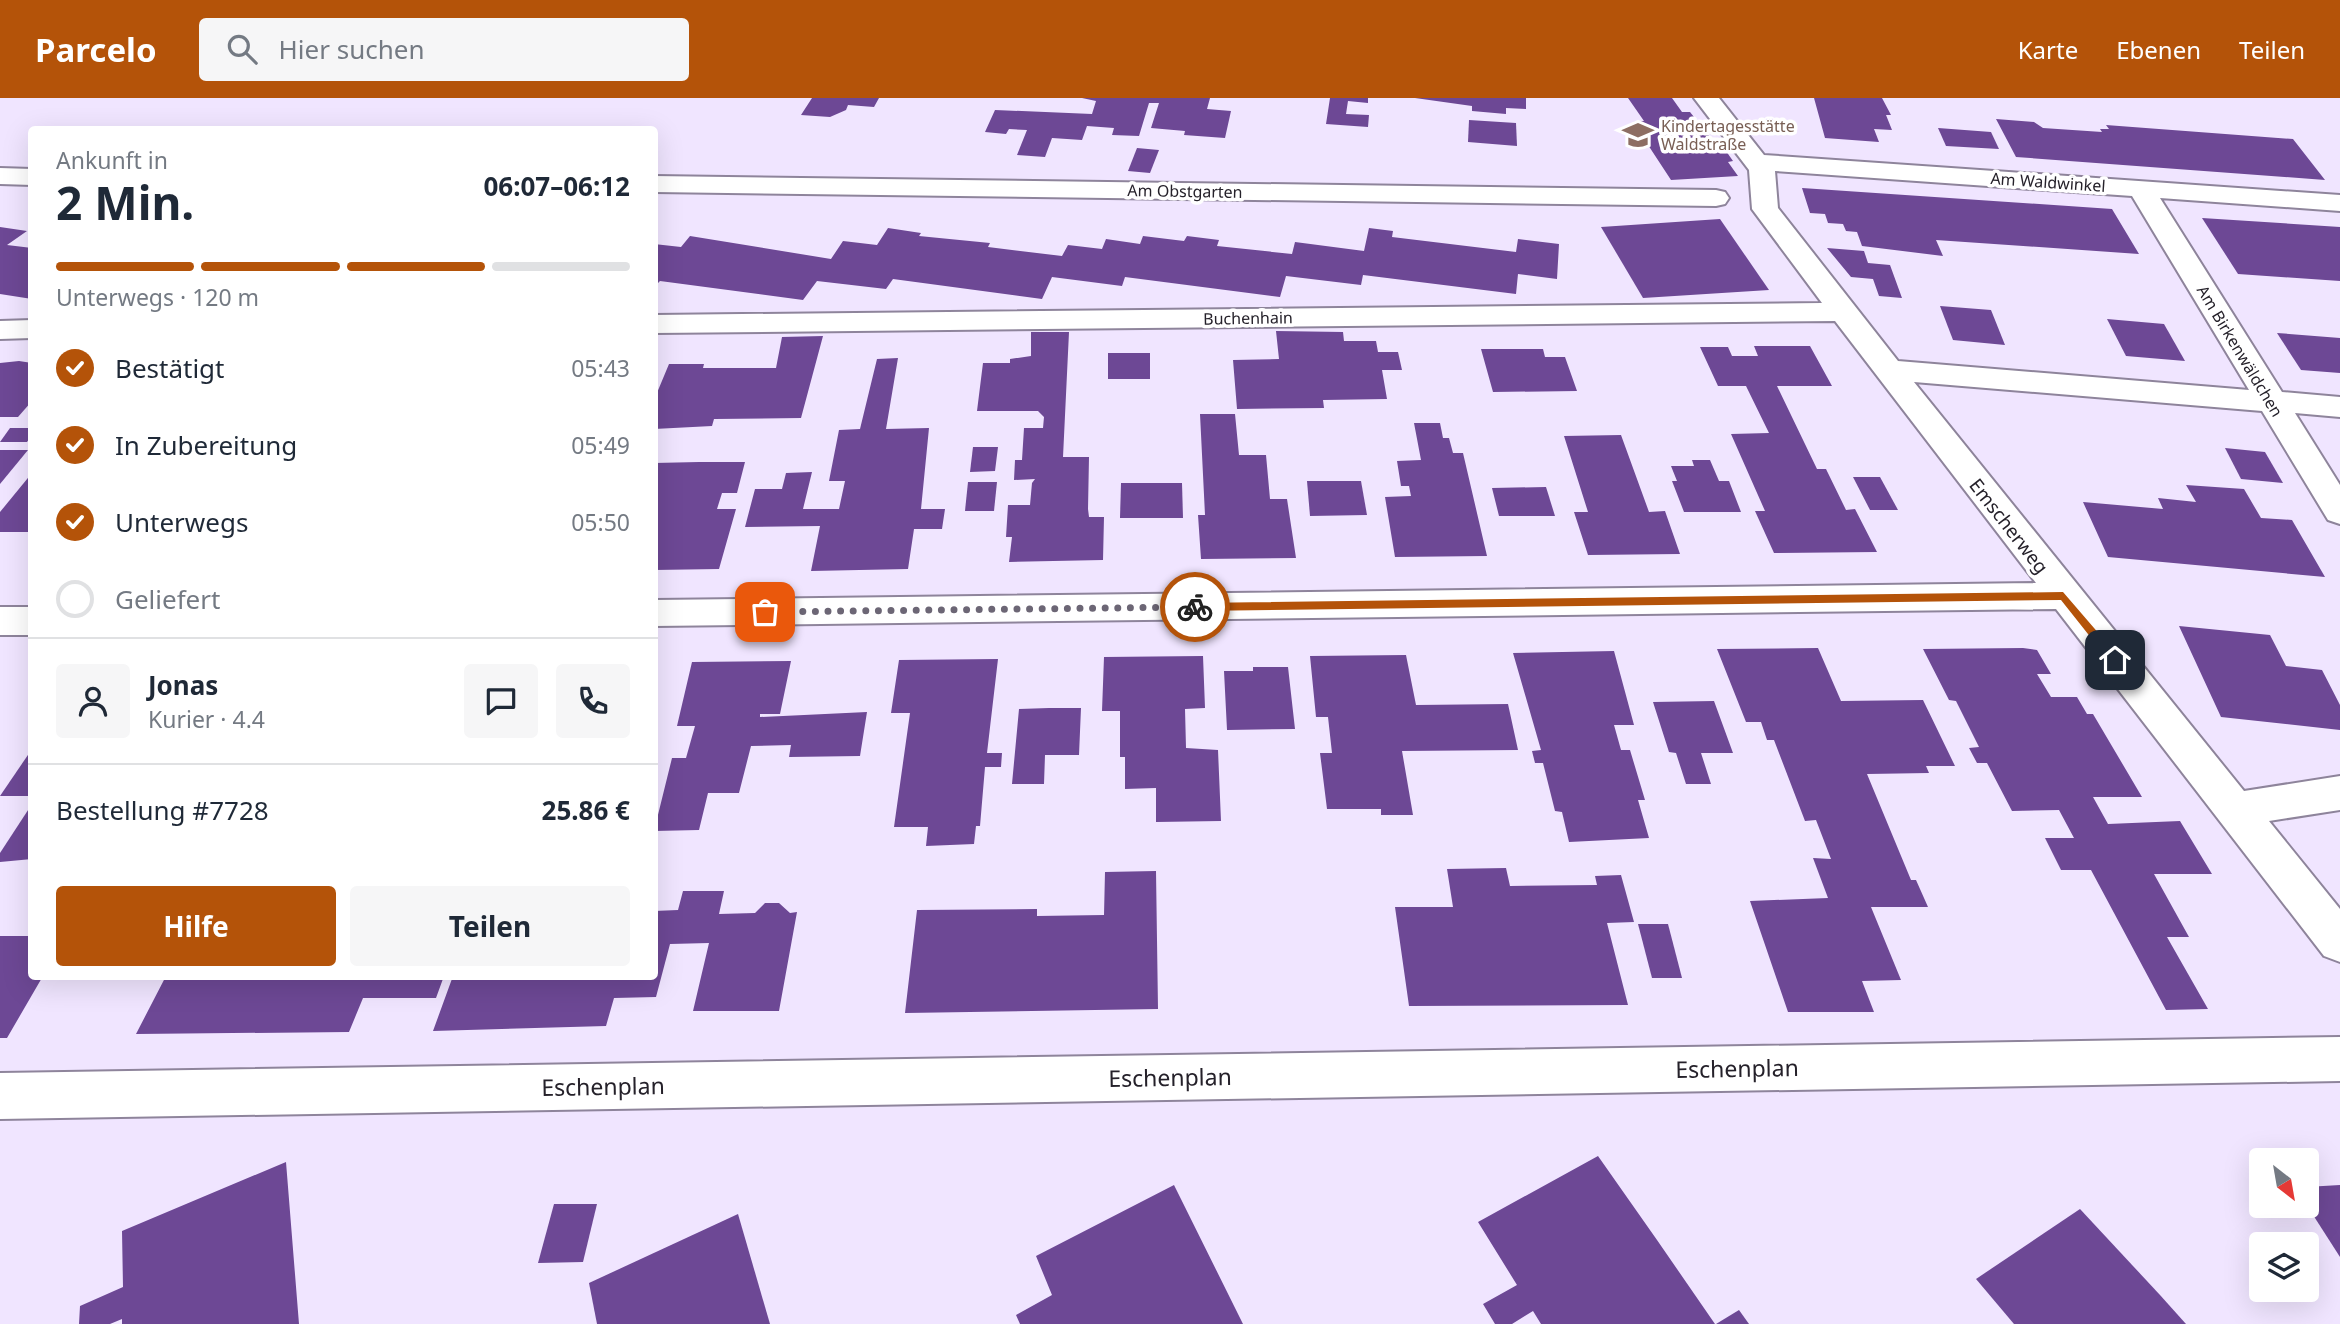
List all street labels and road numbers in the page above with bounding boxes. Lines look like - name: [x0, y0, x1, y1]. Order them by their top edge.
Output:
- street label: Am Waldwinkel: [1990, 167, 2106, 197]
- street label: Am Obstgarten: [1127, 179, 1243, 203]
- street label: Am Birkenwäldchen: [2192, 281, 2288, 421]
- street label: Buchenhain: [1203, 306, 1293, 330]
- street label: Emscherweg: [1964, 473, 2054, 579]
- street label: Eschenplan: [1675, 1051, 1799, 1085]
- street label: Eschenplan: [1108, 1060, 1232, 1094]
- street label: Eschenplan: [541, 1069, 665, 1103]

